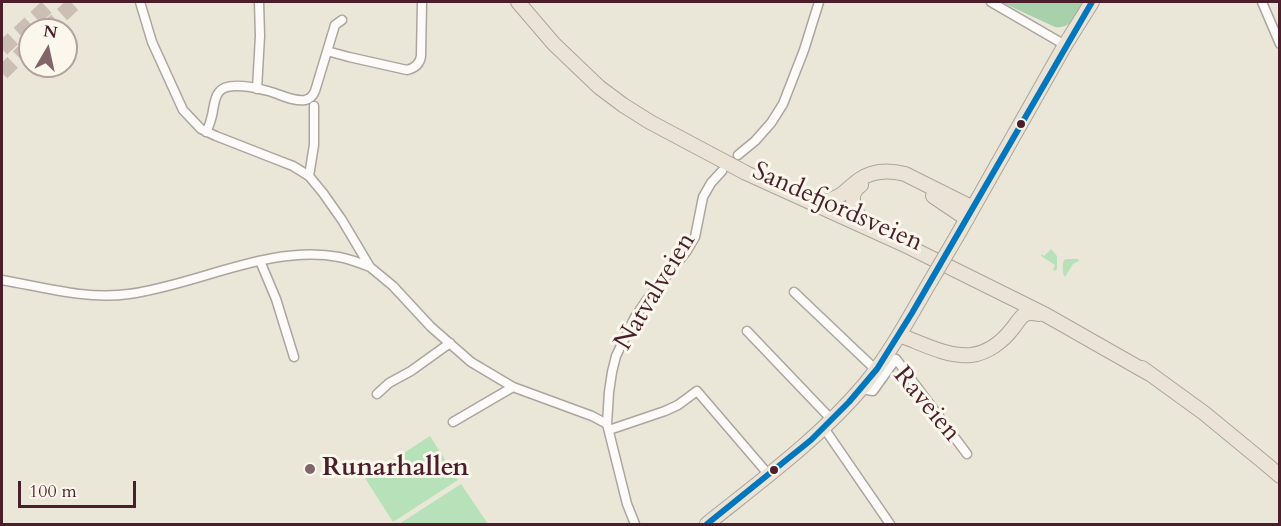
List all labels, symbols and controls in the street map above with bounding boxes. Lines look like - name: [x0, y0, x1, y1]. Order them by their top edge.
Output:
- north arrow: [18, 18, 78, 78]
- text: N: [42, 20, 59, 44]
- unlabelled marker: [1015, 118, 1027, 130]
- street label: Sandefjordsveien: [747, 156, 927, 260]
- street label: Natvalveien: [609, 228, 703, 356]
- street label: Raveien: [886, 361, 966, 449]
- place label: Runarhallen: [322, 453, 469, 485]
- marker: Runarhallen: [303, 462, 317, 476]
- unlabelled marker: [768, 464, 780, 476]
- scale bar: [21, 469, 140, 507]
- text: 100 m: [29, 479, 77, 504]

